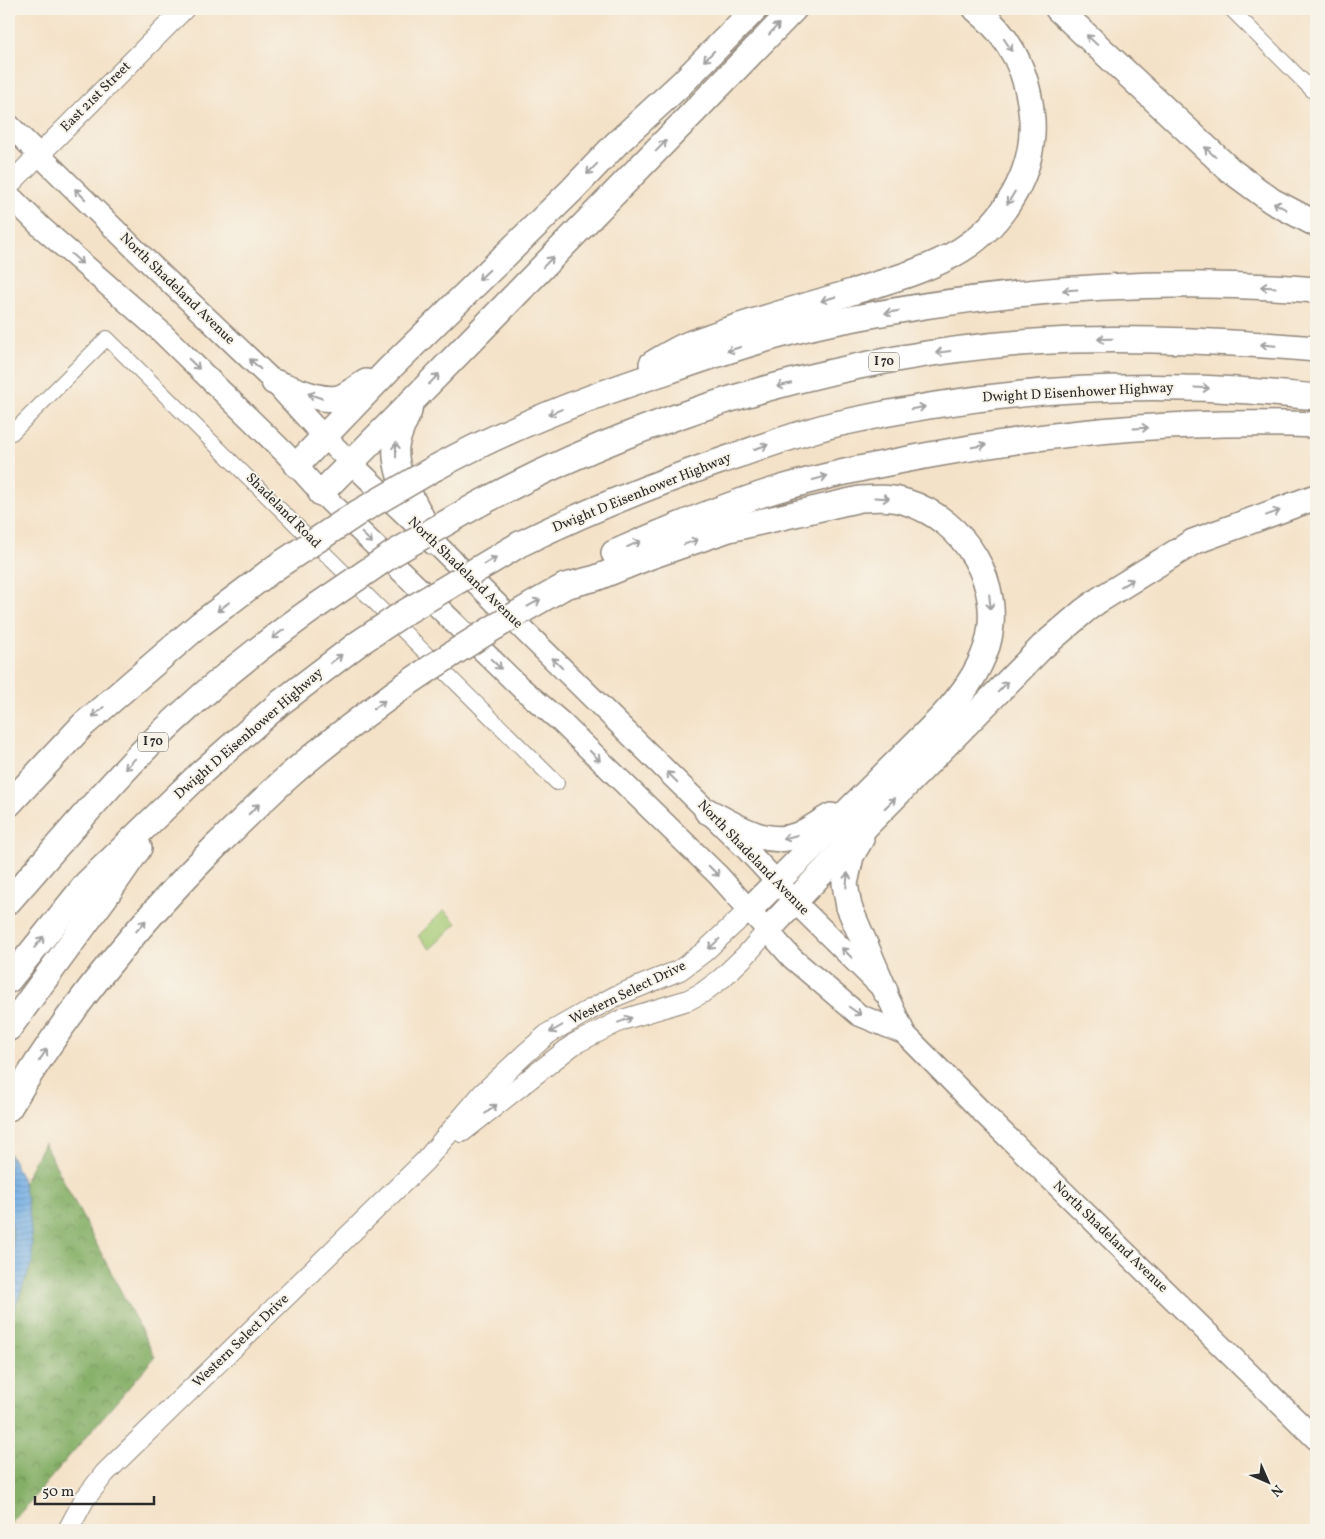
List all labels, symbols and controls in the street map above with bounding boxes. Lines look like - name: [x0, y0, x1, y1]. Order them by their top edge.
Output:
- one-way arrow: [768, 23, 780, 36]
- one-way arrow: [1085, 34, 1098, 46]
- one-way arrow: [1004, 37, 1014, 51]
- one-way arrow: [703, 50, 715, 62]
- street label: East 21st Street: [57, 58, 135, 136]
- one-way arrow: [655, 140, 667, 152]
- one-way arrow: [1203, 146, 1216, 158]
- one-way arrow: [586, 162, 598, 175]
- one-way arrow: [74, 188, 86, 200]
- one-way arrow: [1006, 191, 1016, 205]
- one-way arrow: [1274, 200, 1288, 210]
- street label: North Shadeland Avenue: [115, 229, 239, 349]
- one-way arrow: [70, 253, 83, 265]
- one-way arrow: [542, 256, 554, 268]
- one-way arrow: [479, 269, 491, 281]
- one-way arrow: [1260, 283, 1276, 292]
- one-way arrow: [1063, 285, 1079, 294]
- one-way arrow: [820, 294, 836, 304]
- one-way arrow: [884, 307, 900, 317]
- one-way arrow: [1098, 335, 1114, 344]
- one-way arrow: [1260, 340, 1276, 350]
- one-way arrow: [726, 345, 742, 354]
- one-way arrow: [936, 347, 952, 357]
- road number: I 70: [869, 352, 899, 372]
- one-way arrow: [188, 358, 200, 370]
- one-way arrow: [249, 358, 261, 370]
- one-way arrow: [428, 373, 440, 385]
- street label: Dwight D Eisenhower Highway: [982, 378, 1175, 407]
- one-way arrow: [777, 381, 793, 390]
- one-way arrow: [1194, 384, 1210, 393]
- one-way arrow: [307, 390, 323, 400]
- one-way arrow: [910, 402, 926, 412]
- one-way arrow: [548, 407, 563, 417]
- one-way arrow: [1132, 423, 1148, 432]
- one-way arrow: [971, 441, 987, 451]
- one-way arrow: [391, 442, 401, 458]
- one-way arrow: [752, 442, 768, 451]
- street label: Dwight D Eisenhower Highway: [550, 448, 735, 538]
- street label: Shadeland Road: [241, 469, 325, 553]
- one-way arrow: [812, 473, 828, 482]
- one-way arrow: [874, 494, 890, 503]
- one-way arrow: [1265, 508, 1280, 517]
- street label: North Shadeland Avenue: [403, 513, 527, 633]
- one-way arrow: [361, 532, 373, 544]
- one-way arrow: [682, 537, 698, 546]
- one-way arrow: [626, 539, 641, 548]
- one-way arrow: [482, 556, 496, 566]
- one-way arrow: [1120, 577, 1134, 587]
- one-way arrow: [985, 594, 994, 610]
- one-way arrow: [526, 598, 541, 607]
- one-way arrow: [216, 602, 230, 612]
- one-way arrow: [272, 628, 285, 639]
- one-way arrow: [329, 654, 343, 664]
- one-way arrow: [489, 657, 501, 669]
- one-way arrow: [550, 657, 563, 669]
- street label: Dwight D Eisenhower Highway: [171, 664, 328, 804]
- one-way arrow: [997, 681, 1009, 693]
- one-way arrow: [372, 700, 386, 710]
- one-way arrow: [92, 706, 105, 717]
- road number: I 70: [138, 732, 168, 752]
- one-way arrow: [589, 750, 602, 762]
- one-way arrow: [124, 758, 137, 770]
- one-way arrow: [666, 771, 678, 783]
- street label: North Shadeland Avenue: [693, 796, 813, 920]
- one-way arrow: [883, 797, 896, 809]
- one-way arrow: [248, 803, 260, 815]
- one-way arrow: [783, 833, 799, 842]
- one-way arrow: [707, 865, 720, 877]
- one-way arrow: [842, 872, 852, 888]
- one-way arrow: [136, 919, 147, 932]
- one-way arrow: [34, 936, 45, 949]
- one-way arrow: [707, 938, 720, 950]
- one-way arrow: [840, 947, 853, 959]
- street label: Western Select Drive: [567, 956, 690, 1029]
- one-way arrow: [848, 1006, 862, 1016]
- one-way arrow: [617, 1015, 632, 1024]
- one-way arrow: [549, 1024, 564, 1034]
- one-way arrow: [38, 1048, 48, 1062]
- one-way arrow: [484, 1104, 497, 1115]
- street label: North Shadeland Avenue: [1048, 1177, 1172, 1297]
- street label: Western Select Drive: [189, 1290, 294, 1392]
- north arrow: [1242, 1456, 1292, 1506]
- scale bar: [35, 1474, 154, 1506]
- text: N: [1266, 1480, 1286, 1500]
- text: 50 m: [42, 1482, 74, 1503]

